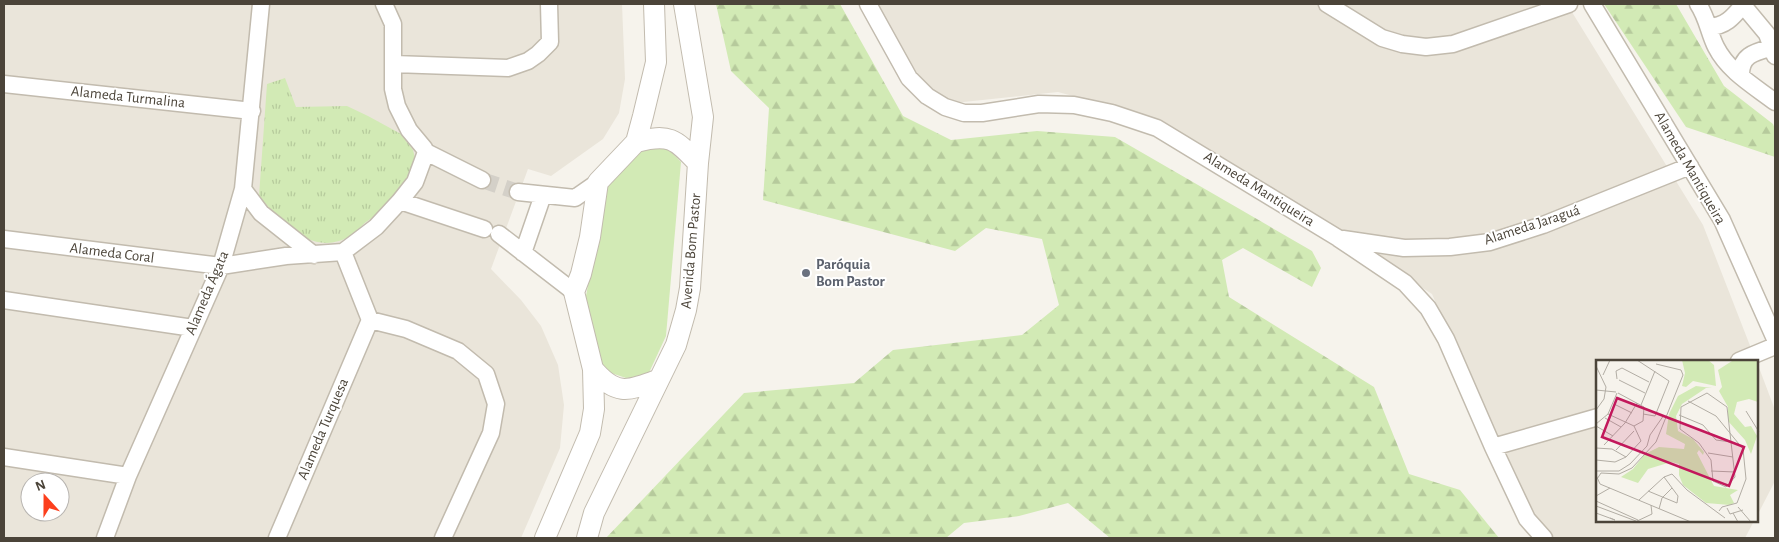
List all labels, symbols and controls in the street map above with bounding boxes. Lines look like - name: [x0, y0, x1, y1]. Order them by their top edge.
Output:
- street label: Alameda Turmalina: [70, 84, 186, 110]
- street label: Alameda Mantiqueira: [1652, 109, 1728, 227]
- street label: Alameda Mantiqueira: [1201, 149, 1317, 229]
- street label: Avenida Bom Pastor: [678, 192, 704, 309]
- street label: Alameda Jaraguá: [1482, 202, 1582, 248]
- street label: Alameda Coral: [69, 240, 155, 266]
- street label: Alameda Ágata: [181, 248, 231, 337]
- place label: Paróquia Bom Pastor: [816, 257, 885, 289]
- marker: Paróquia Bom Pastor: [800, 267, 812, 279]
- inset map: [1596, 360, 1759, 522]
- street label: Alameda Turquesa: [295, 376, 351, 482]
- north arrow: [20, 472, 70, 522]
- text: N: [34, 478, 48, 494]

